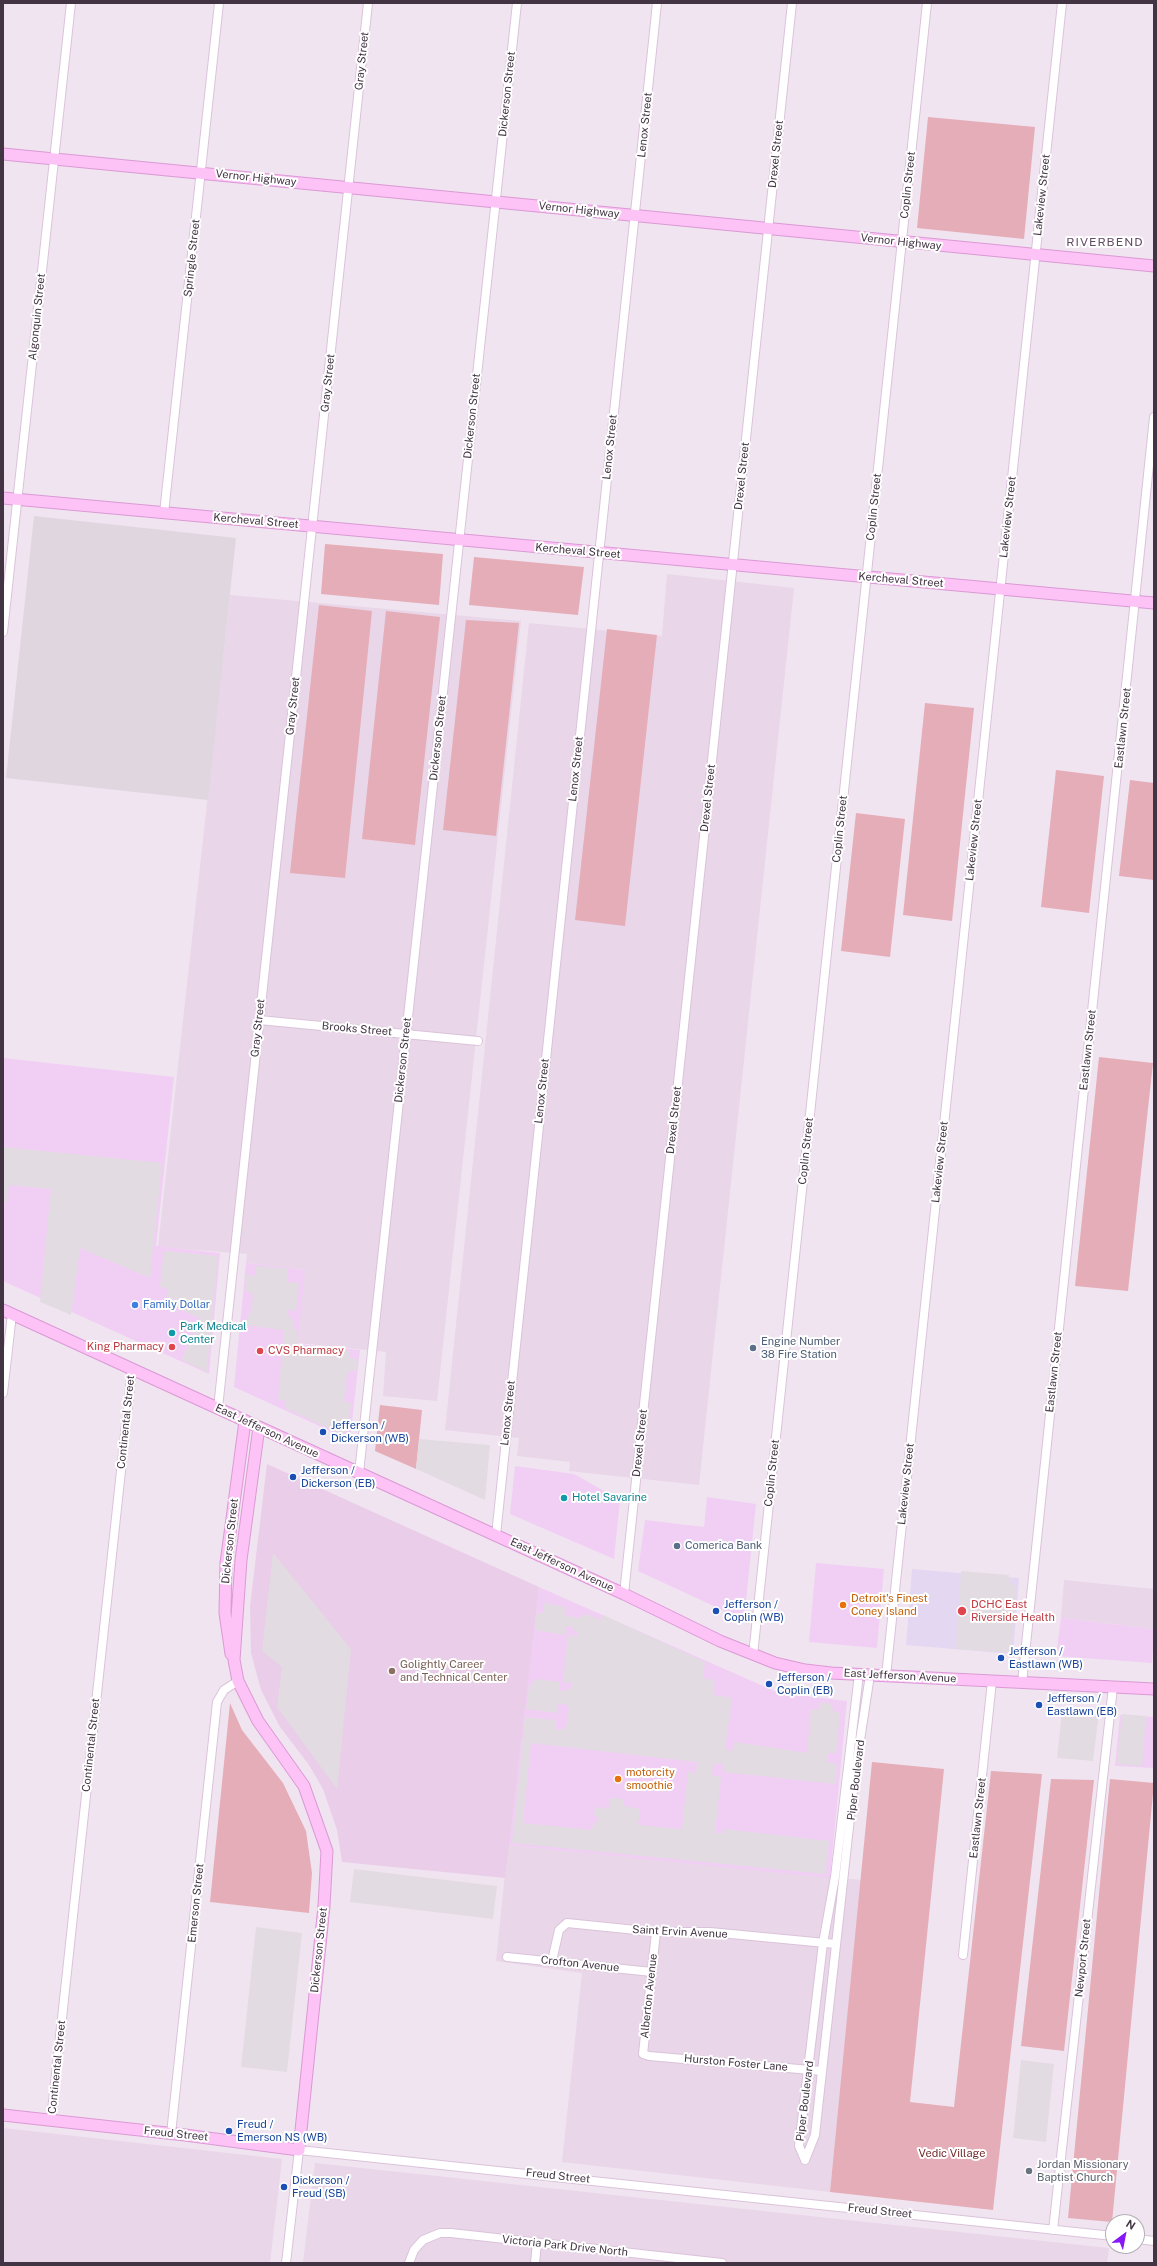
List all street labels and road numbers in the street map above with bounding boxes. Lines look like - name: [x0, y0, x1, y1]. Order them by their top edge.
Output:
- street label: Gray Street: [352, 31, 372, 91]
- street label: Dickerson Street: [496, 51, 518, 137]
- street label: Lenox Street: [635, 92, 655, 158]
- street label: Drexel Street: [766, 119, 786, 189]
- street label: Coplin Street: [898, 151, 918, 219]
- street label: Lakeview Street: [1031, 153, 1053, 237]
- street label: Vernor Highway: [215, 167, 297, 189]
- street label: Vernor Highway: [538, 199, 620, 221]
- street label: Springle Street: [181, 218, 203, 298]
- street label: Vernor Highway: [860, 231, 942, 253]
- street label: Algonquin Street: [26, 273, 48, 361]
- street label: Gray Street: [318, 353, 338, 413]
- street label: Dickerson Street: [461, 373, 483, 459]
- street label: Lenox Street: [600, 414, 620, 480]
- street label: Drexel Street: [732, 441, 752, 511]
- street label: Coplin Street: [864, 473, 884, 541]
- street label: Lakeview Street: [997, 475, 1019, 559]
- street label: Kercheval Street: [213, 511, 299, 531]
- street label: Kercheval Street: [535, 541, 621, 561]
- street label: Kercheval Street: [858, 570, 944, 590]
- street label: Gray Street: [283, 676, 303, 736]
- street label: Eastlawn Street: [1112, 687, 1134, 769]
- street label: Dickerson Street: [427, 695, 449, 781]
- street label: Lenox Street: [566, 736, 586, 802]
- street label: Drexel Street: [698, 763, 718, 833]
- street label: Coplin Street: [830, 795, 850, 863]
- street label: Lakeview Street: [963, 798, 985, 882]
- street label: Gray Street: [248, 998, 268, 1058]
- street label: Eastlawn Street: [1077, 1009, 1099, 1091]
- street label: Dickerson Street: [392, 1017, 414, 1103]
- street label: Brooks Street: [321, 1019, 393, 1039]
- street label: Lenox Street: [532, 1058, 552, 1124]
- street label: Drexel Street: [664, 1085, 684, 1155]
- street label: Coplin Street: [796, 1117, 816, 1185]
- street label: Lakeview Street: [929, 1120, 951, 1204]
- street label: Eastlawn Street: [1043, 1331, 1065, 1413]
- street label: Continental Street: [115, 1375, 137, 1469]
- street label: Lenox Street: [498, 1380, 518, 1446]
- street label: East Jefferson Avenue: [213, 1401, 321, 1461]
- street label: Drexel Street: [630, 1408, 650, 1478]
- street label: Coplin Street: [762, 1439, 782, 1507]
- street label: Lakeview Street: [895, 1442, 917, 1526]
- street label: Dickerson Street: [219, 1498, 241, 1584]
- street label: East Jefferson Avenue: [508, 1535, 616, 1595]
- street label: East Jefferson Avenue: [843, 1666, 957, 1686]
- street label: Continental Street: [80, 1698, 102, 1792]
- street label: Piper Boulevard: [845, 1739, 867, 1821]
- street label: Eastlawn Street: [967, 1777, 989, 1859]
- street label: Emerson Street: [185, 1863, 207, 1943]
- street label: Dickerson Street: [308, 1907, 330, 1993]
- street label: Newport Street: [1072, 1918, 1094, 1998]
- street label: Saint Ervin Avenue: [632, 1923, 728, 1941]
- street label: Crofton Avenue: [540, 1953, 620, 1975]
- street label: Alberton Avenue: [638, 1953, 660, 2039]
- street label: Continental Street: [46, 2020, 68, 2114]
- street label: Hurston Foster Lane: [684, 2052, 788, 2074]
- street label: Piper Boulevard: [794, 2060, 816, 2142]
- street label: Freud Street: [143, 2124, 209, 2144]
- street label: Freud Street: [525, 2166, 591, 2186]
- street label: Freud Street: [847, 2201, 913, 2221]
- street label: Victoria Park Drive North: [502, 2233, 628, 2259]

